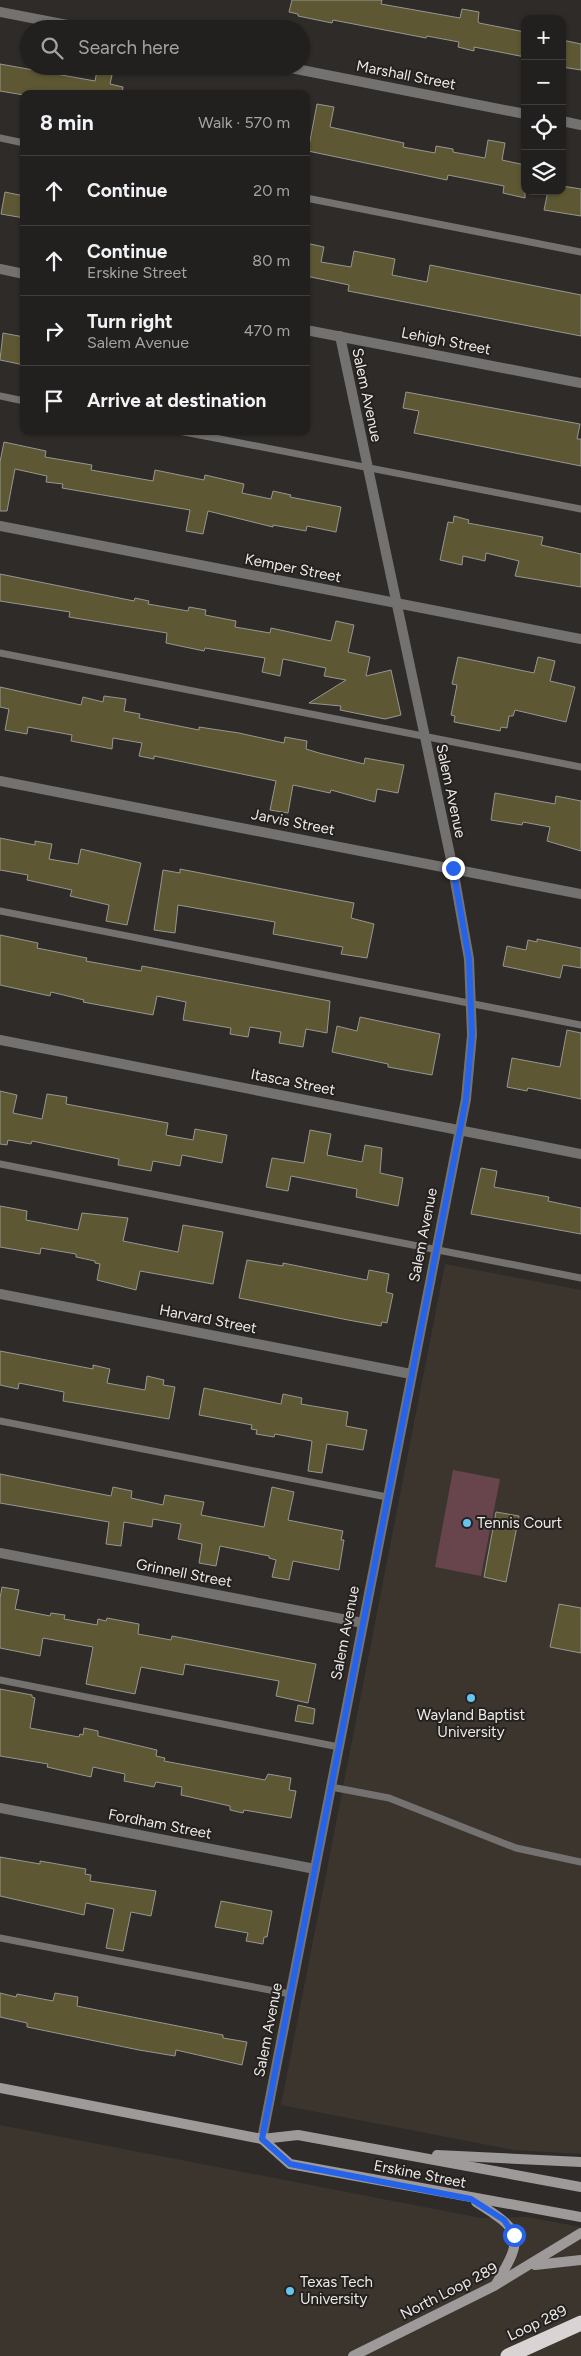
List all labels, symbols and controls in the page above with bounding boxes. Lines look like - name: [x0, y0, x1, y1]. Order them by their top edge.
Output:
- map controls: [521, 15, 566, 195]
- button: +: [521, 15, 566, 60]
- search box: [20, 20, 310, 75]
- icon: search: [38, 34, 66, 62]
- text: Search here: [78, 36, 180, 59]
- street label: Marshall Street: [355, 57, 457, 94]
- button: −: [521, 60, 566, 105]
- button: locate: [521, 105, 566, 150]
- text: 8 min: [40, 110, 94, 135]
- text: Walk · 570 m: [198, 113, 290, 132]
- button: layers: [521, 150, 566, 195]
- icon: ahead: [40, 177, 68, 205]
- text: Continue: [87, 179, 167, 202]
- text: 20 m: [253, 181, 290, 200]
- text: Continue: [87, 240, 167, 263]
- icon: ahead: [40, 247, 68, 275]
- text: 80 m: [252, 251, 290, 270]
- text: Erskine Street: [87, 263, 187, 282]
- text: Turn right: [87, 310, 173, 333]
- icon: right: [40, 317, 68, 345]
- text: 470 m: [244, 321, 290, 340]
- street label: Lehigh Street: [400, 324, 493, 359]
- text: Salem Avenue: [87, 333, 189, 352]
- street label: Salem Avenue: [348, 346, 386, 444]
- icon: arrive: [40, 387, 68, 415]
- text: Arrive at destination: [87, 389, 266, 412]
- street label: Kemper Street: [243, 550, 343, 586]
- street label: Salem Avenue: [432, 742, 470, 840]
- street label: Jarvis Street: [250, 805, 336, 839]
- route end: [442, 857, 465, 880]
- street label: Itasca Street: [249, 1065, 337, 1099]
- street label: Salem Avenue: [405, 1186, 441, 1284]
- street label: Harvard Street: [158, 1301, 259, 1337]
- place label: Tennis Court: [477, 1514, 562, 1532]
- marker: Tennis Court: [461, 1517, 473, 1529]
- street label: Grinnell Street: [135, 1555, 234, 1591]
- street label: Salem Avenue: [327, 1584, 363, 1682]
- marker: Wayland Baptist University: [465, 1692, 477, 1704]
- place label: Wayland Baptist University: [417, 1706, 526, 1741]
- street label: Fordham Street: [107, 1805, 214, 1843]
- street label: Salem Avenue: [250, 1981, 286, 2079]
- street label: Erskine Street: [372, 2156, 468, 2192]
- route start: [503, 2224, 526, 2247]
- street label: North Loop 289: [397, 2259, 501, 2323]
- place label: Texas Tech University: [300, 2273, 373, 2308]
- marker: Texas Tech University: [284, 2285, 296, 2297]
- street label: Loop 289: [504, 2301, 570, 2345]

